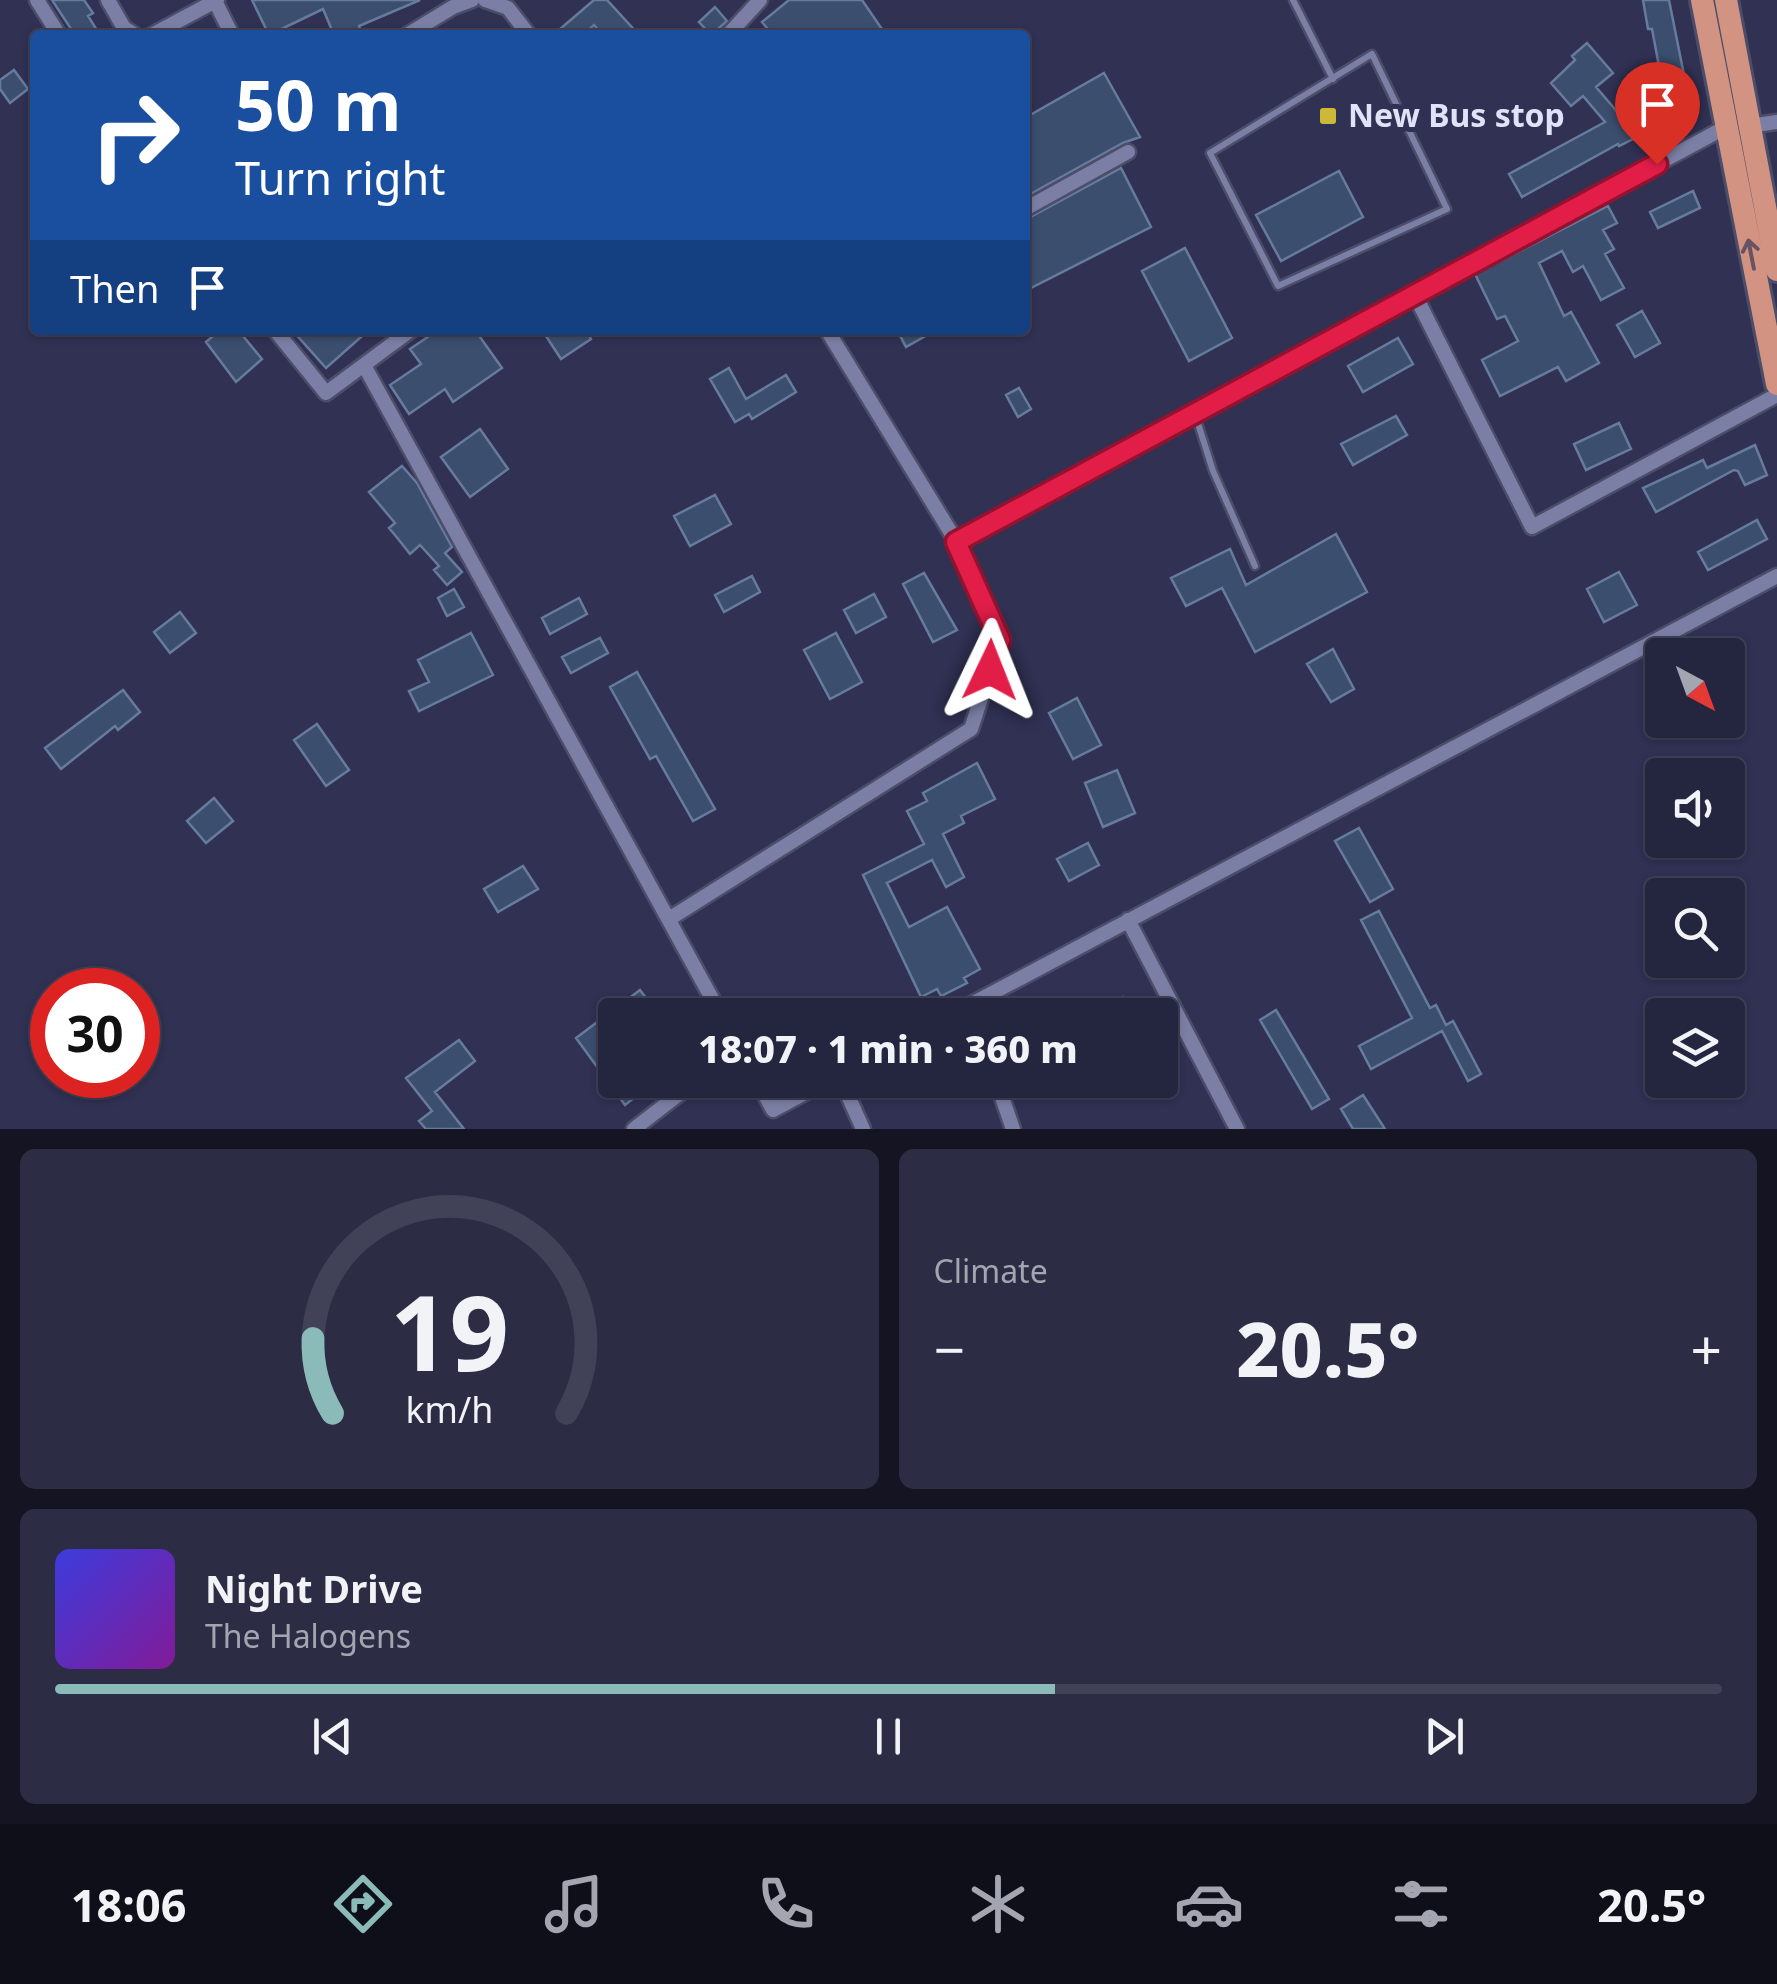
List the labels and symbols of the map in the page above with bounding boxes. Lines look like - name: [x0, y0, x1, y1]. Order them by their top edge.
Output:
- pin: [1615, 62, 1700, 165]
- place label: New Bus stop: [1348, 93, 1565, 136]
- marker: New Bus stop: [1317, 105, 1339, 127]
- one-way arrow: [1741, 238, 1760, 270]
- position arrow: [938, 618, 1042, 722]
- north arrow: [1645, 638, 1745, 738]
- speed limit sign: 30: [30, 968, 160, 1098]

